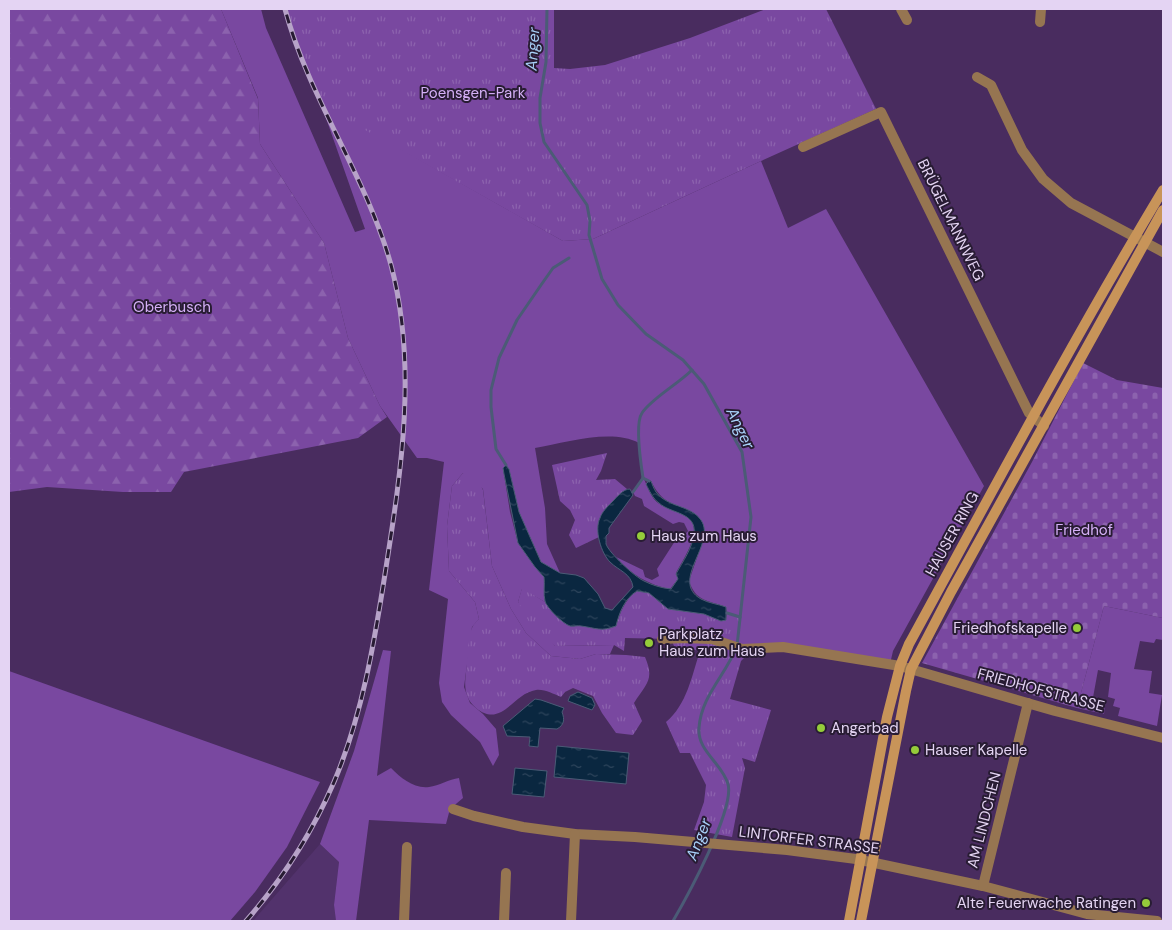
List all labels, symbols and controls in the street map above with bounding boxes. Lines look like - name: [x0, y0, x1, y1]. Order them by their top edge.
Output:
- water label: Anger: [520, 26, 545, 72]
- park label: Poensgen-Park: [421, 83, 526, 103]
- street label: BRÜGELMANNWEG: [913, 156, 989, 284]
- park label: Oberbusch: [133, 297, 211, 317]
- water label: Anger: [721, 403, 760, 453]
- street label: HAUSER RING: [921, 488, 983, 580]
- park label: Friedhof: [1055, 520, 1113, 540]
- place label: Haus zum Haus: [651, 526, 757, 546]
- marker: Haus zum Haus: [635, 530, 647, 542]
- place label: Friedhofskapelle: [953, 618, 1067, 638]
- marker: Friedhofskapelle: [1071, 622, 1083, 634]
- place label: Parkplatz Haus zum Haus: [659, 624, 765, 661]
- marker: Parkplatz Haus zum Haus: [643, 637, 655, 649]
- street label: FRIEDHOFSTRASSE: [975, 663, 1107, 717]
- place label: Angerbad: [831, 718, 899, 738]
- marker: Angerbad: [815, 722, 827, 734]
- place label: Hauser Kapelle: [925, 740, 1027, 760]
- marker: Hauser Kapelle: [909, 744, 921, 756]
- street label: AM LINDCHEN: [962, 770, 1006, 870]
- water label: Anger: [681, 814, 716, 864]
- street label: LINTORFER STRASSE: [738, 821, 880, 859]
- place label: Alte Feuerwache Ratingen: [957, 893, 1136, 913]
- marker: Alte Feuerwache Ratingen: [1140, 897, 1152, 909]

